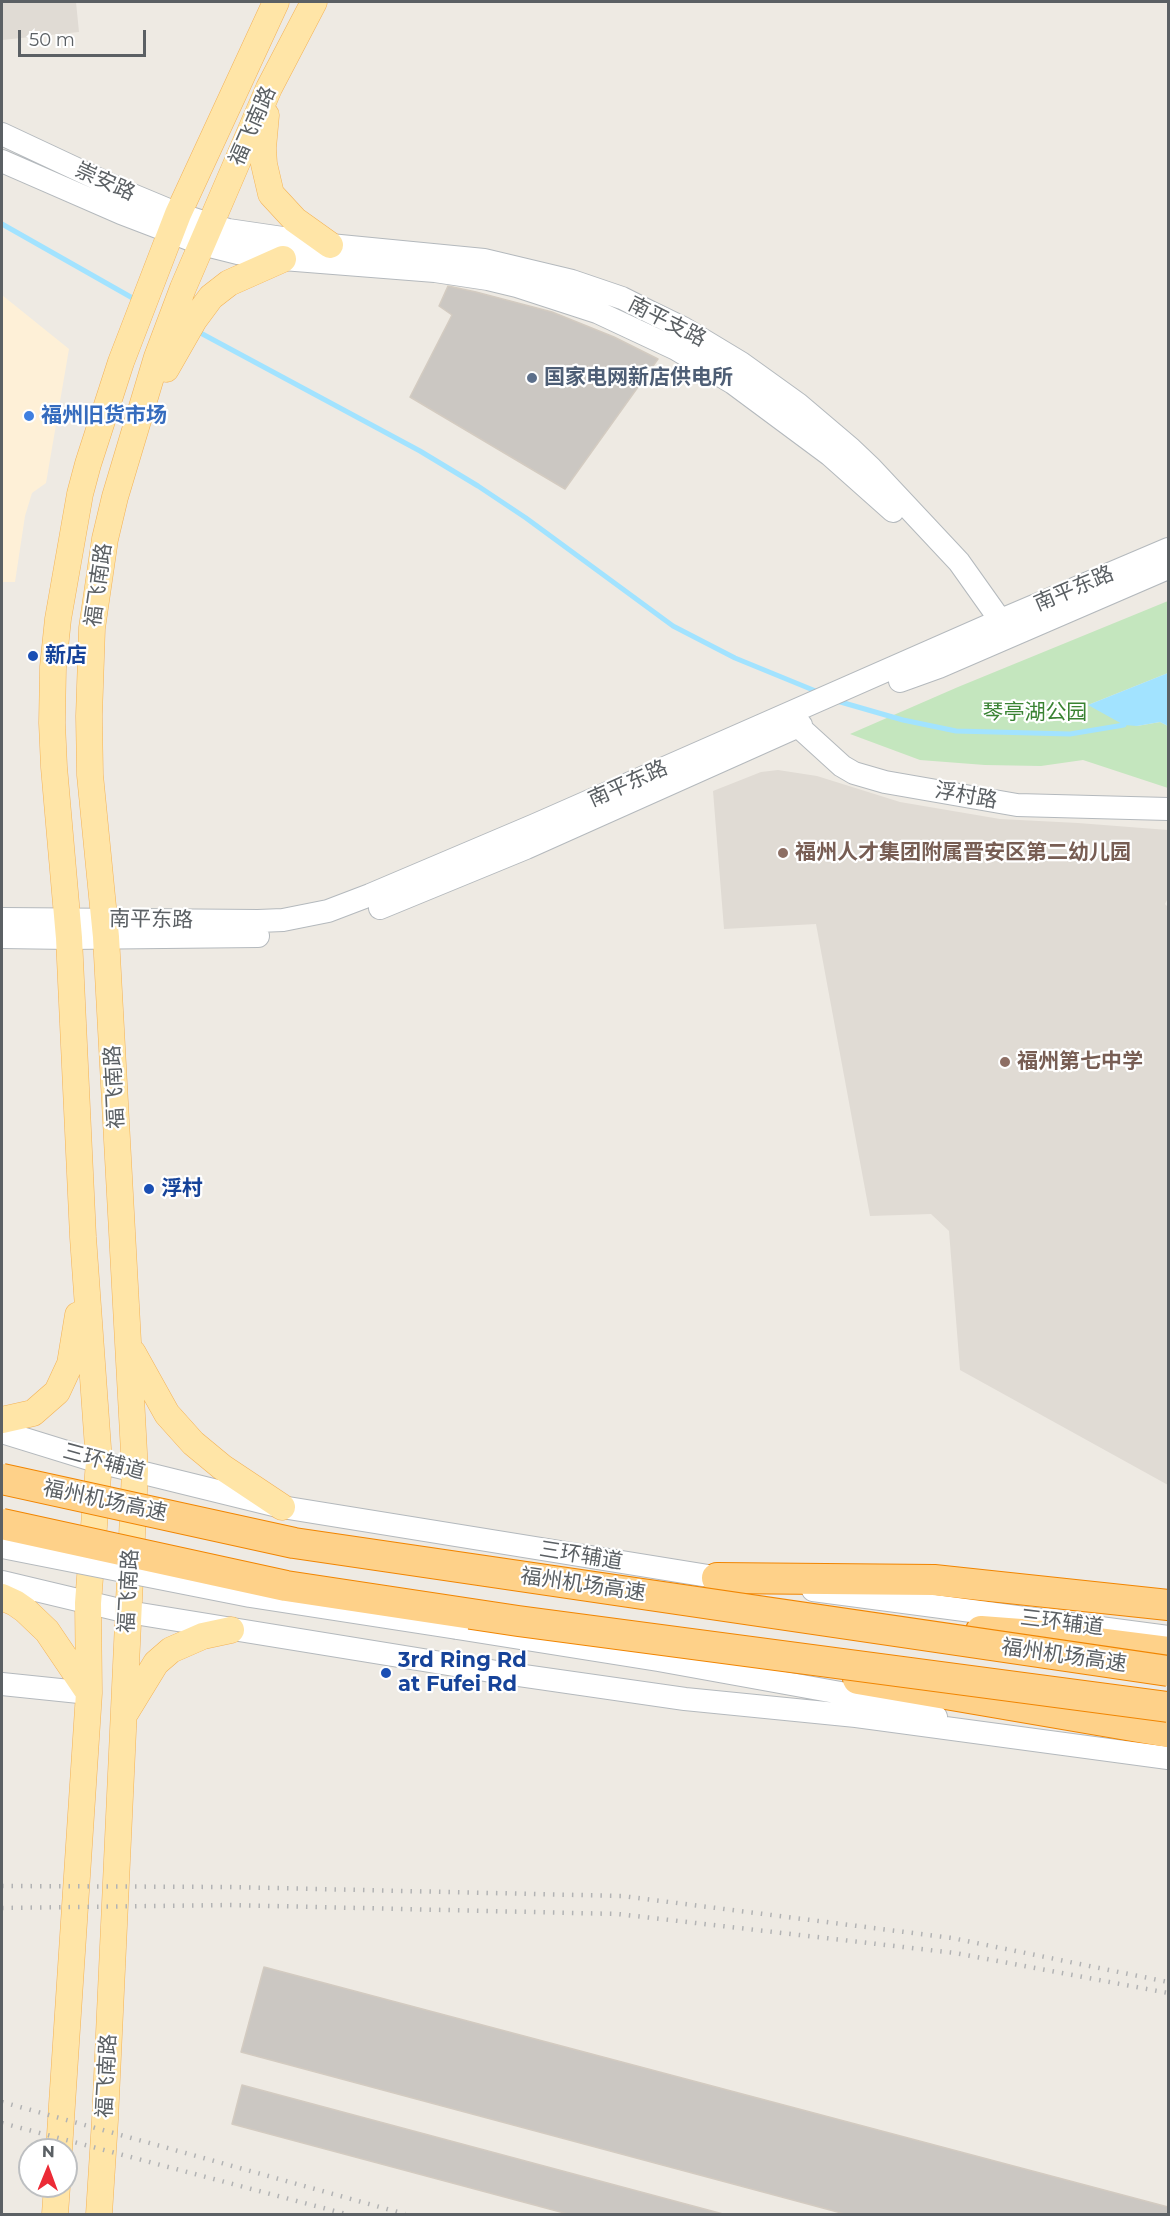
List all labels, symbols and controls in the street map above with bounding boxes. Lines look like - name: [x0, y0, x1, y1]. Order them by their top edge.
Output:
- scale bar: [21, 18, 148, 56]
- text: 50 m: [29, 29, 75, 51]
- street label: 福飞南路: [224, 83, 282, 169]
- street label: 崇安路: [71, 158, 139, 206]
- street label: 南平支路: [624, 292, 710, 352]
- place label: 国家电网新店供电所: [544, 365, 733, 391]
- marker: 国家电网新店供电所: [525, 371, 539, 385]
- place label: 福州旧货市场: [41, 403, 167, 429]
- marker: 福州旧货市场: [22, 409, 36, 423]
- street label: 福飞南路: [81, 542, 117, 628]
- street label: 南平东路: [1030, 561, 1118, 617]
- place label: 新店: [45, 643, 87, 669]
- marker: 新店: [26, 649, 40, 663]
- park label: 琴亭湖公园: [983, 700, 1087, 726]
- street label: 南平东路: [585, 755, 671, 813]
- street label: 浮村路: [933, 778, 999, 814]
- place label: 福州人才集团附属晋安区第二幼儿园: [795, 840, 1131, 866]
- marker: 福州人才集团附属晋安区第二幼儿园: [776, 846, 790, 860]
- street label: 南平东路: [109, 907, 193, 933]
- street label: 福飞南路: [100, 1044, 130, 1130]
- place label: 福州第七中学: [1017, 1049, 1143, 1075]
- marker: 福州第七中学: [998, 1055, 1012, 1069]
- place label: 浮村: [161, 1176, 203, 1202]
- marker: 浮村: [142, 1182, 156, 1196]
- street label: 三环辅道: [60, 1439, 148, 1485]
- street label: 福州机场高速: [41, 1476, 169, 1526]
- street label: 三环辅道: [538, 1537, 624, 1575]
- street label: 福飞南路: [114, 1548, 144, 1634]
- street label: 福州机场高速: [519, 1564, 647, 1606]
- street label: 三环辅道: [1019, 1605, 1105, 1641]
- street label: 福州机场高速: [1000, 1635, 1128, 1677]
- place label: 3rd Ring Rd at Fufei Rd: [398, 1648, 527, 1698]
- marker: 3rd Ring Rd at Fufei Rd: [379, 1666, 393, 1680]
- street label: 福飞南路: [92, 2033, 122, 2119]
- north arrow: [18, 2138, 78, 2198]
- text: N: [42, 2142, 55, 2161]

